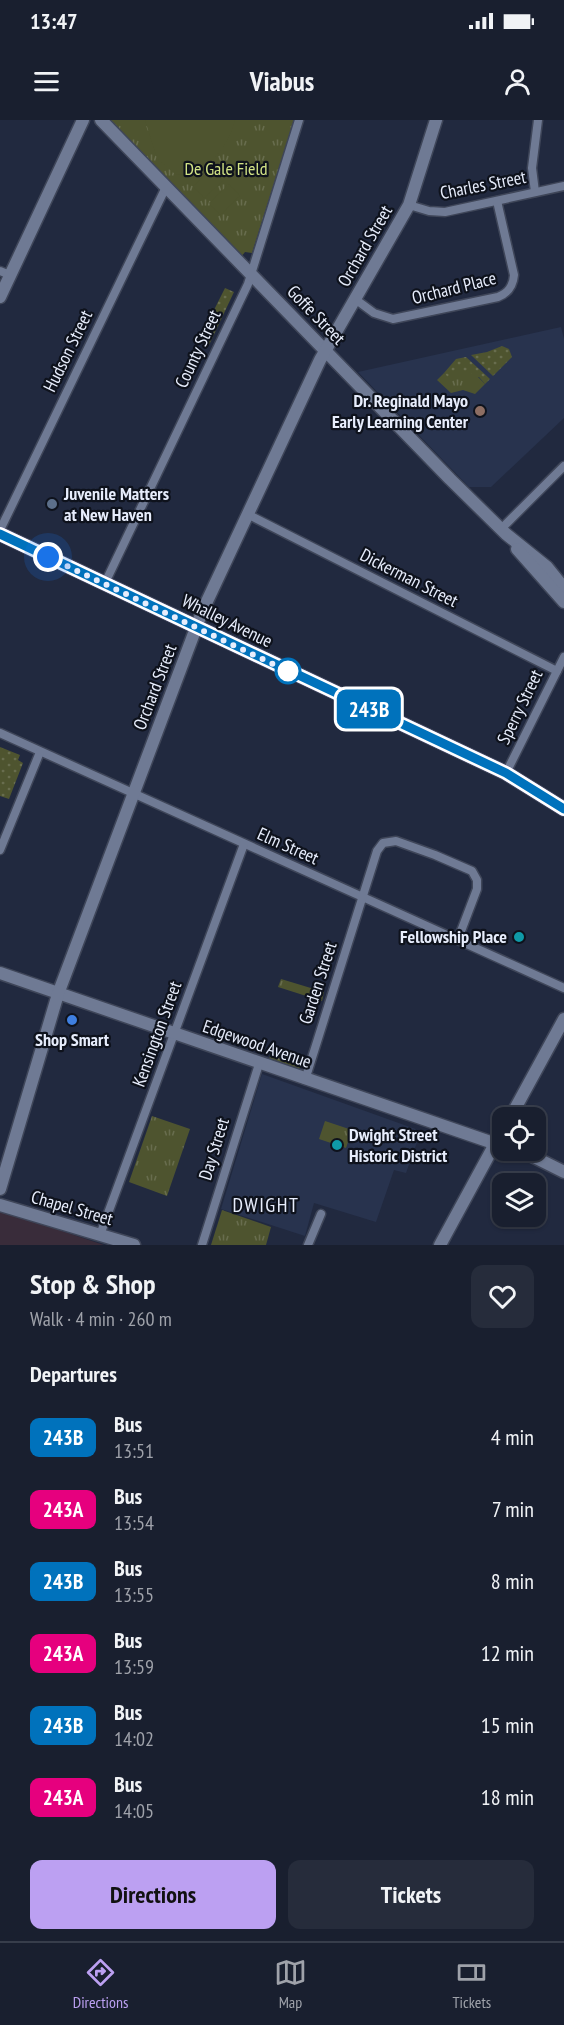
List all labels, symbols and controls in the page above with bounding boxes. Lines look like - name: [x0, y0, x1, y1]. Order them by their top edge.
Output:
- text: 13:47: [30, 7, 78, 35]
- text: Viabus: [250, 64, 314, 98]
- icon: menu: [30, 65, 63, 98]
- icon: person: [501, 65, 534, 98]
- park label: De Gale Field: [185, 157, 267, 180]
- street label: Charles Street: [438, 165, 528, 204]
- street label: Orchard Street: [332, 201, 397, 291]
- street label: Orchard Place: [409, 266, 498, 309]
- street label: Goffe Street: [282, 280, 350, 349]
- street label: Hudson Street: [38, 306, 97, 395]
- street label: County Street: [169, 306, 226, 391]
- place label: Dr. Reginald Mayo Early Learning Center: [332, 389, 469, 433]
- marker: Dr. Reginald Mayo Early Learning Center: [473, 404, 487, 418]
- place label: Juvenile Matters at New Haven: [63, 482, 169, 526]
- marker: Juvenile Matters at New Haven: [45, 497, 59, 511]
- your location: [33, 542, 63, 572]
- street label: Dickerman Street: [356, 543, 462, 612]
- street label: Whalley Avenue: [178, 589, 276, 652]
- street label: Orchard Street: [128, 641, 181, 733]
- unlabelled marker: [275, 658, 301, 684]
- street label: Sperry Street: [492, 666, 547, 748]
- line badge: 243B: [327, 690, 411, 728]
- text: 243B: [349, 696, 389, 723]
- street label: Elm Street: [254, 822, 322, 869]
- place label: Fellowship Place: [400, 925, 507, 948]
- marker: Fellowship Place: [512, 930, 526, 944]
- street label: Garden Street: [293, 939, 342, 1027]
- street label: Kensington Street: [127, 978, 186, 1090]
- marker: Shop Smart: [65, 1013, 79, 1027]
- street label: Edgewood Avenue: [200, 1014, 314, 1073]
- place label: Shop Smart: [35, 1028, 110, 1051]
- map controls: [492, 1107, 546, 1227]
- button: locate: [492, 1107, 546, 1161]
- street label: Day Street: [193, 1115, 234, 1183]
- place label: Dwight Street Historic District: [349, 1123, 448, 1167]
- marker: Dwight Street Historic District: [330, 1138, 344, 1152]
- button: layers: [492, 1173, 546, 1227]
- street label: Chapel Street: [29, 1185, 116, 1230]
- district label: DWIGHT: [233, 1192, 299, 1218]
- text: Stop & Shop: [30, 1265, 156, 1302]
- button: heart: [471, 1265, 534, 1328]
- text: Walk · 4 min · 260 m: [30, 1306, 172, 1332]
- text: Departures: [30, 1360, 117, 1388]
- text: Bus: [114, 1410, 142, 1438]
- text: 4 min: [491, 1423, 534, 1451]
- text: 243B: [43, 1424, 83, 1451]
- text: 13:51: [114, 1438, 154, 1464]
- text: Bus: [114, 1482, 142, 1510]
- text: 7 min: [492, 1495, 534, 1523]
- text: 243A: [43, 1496, 83, 1523]
- text: 13:54: [114, 1510, 154, 1536]
- text: Bus: [114, 1554, 142, 1582]
- text: 8 min: [491, 1567, 534, 1595]
- text: 243B: [43, 1568, 83, 1595]
- text: 13:55: [114, 1582, 154, 1608]
- text: Bus: [114, 1626, 142, 1654]
- text: 12 min: [481, 1639, 534, 1667]
- text: 243A: [43, 1640, 83, 1667]
- text: 13:59: [114, 1654, 154, 1680]
- text: Bus: [114, 1698, 142, 1726]
- text: 15 min: [481, 1711, 534, 1739]
- text: 243B: [43, 1712, 83, 1739]
- text: 14:02: [114, 1726, 154, 1752]
- text: Bus: [114, 1770, 142, 1798]
- text: 18 min: [481, 1783, 534, 1811]
- text: 243A: [43, 1784, 83, 1811]
- text: 14:05: [114, 1798, 154, 1824]
- button: Directions: [30, 1860, 276, 1929]
- button: Tickets: [288, 1860, 534, 1929]
- tab: Directions: [73, 1956, 128, 2012]
- tab: Map: [274, 1956, 307, 2012]
- tab: Tickets: [452, 1956, 491, 2012]

